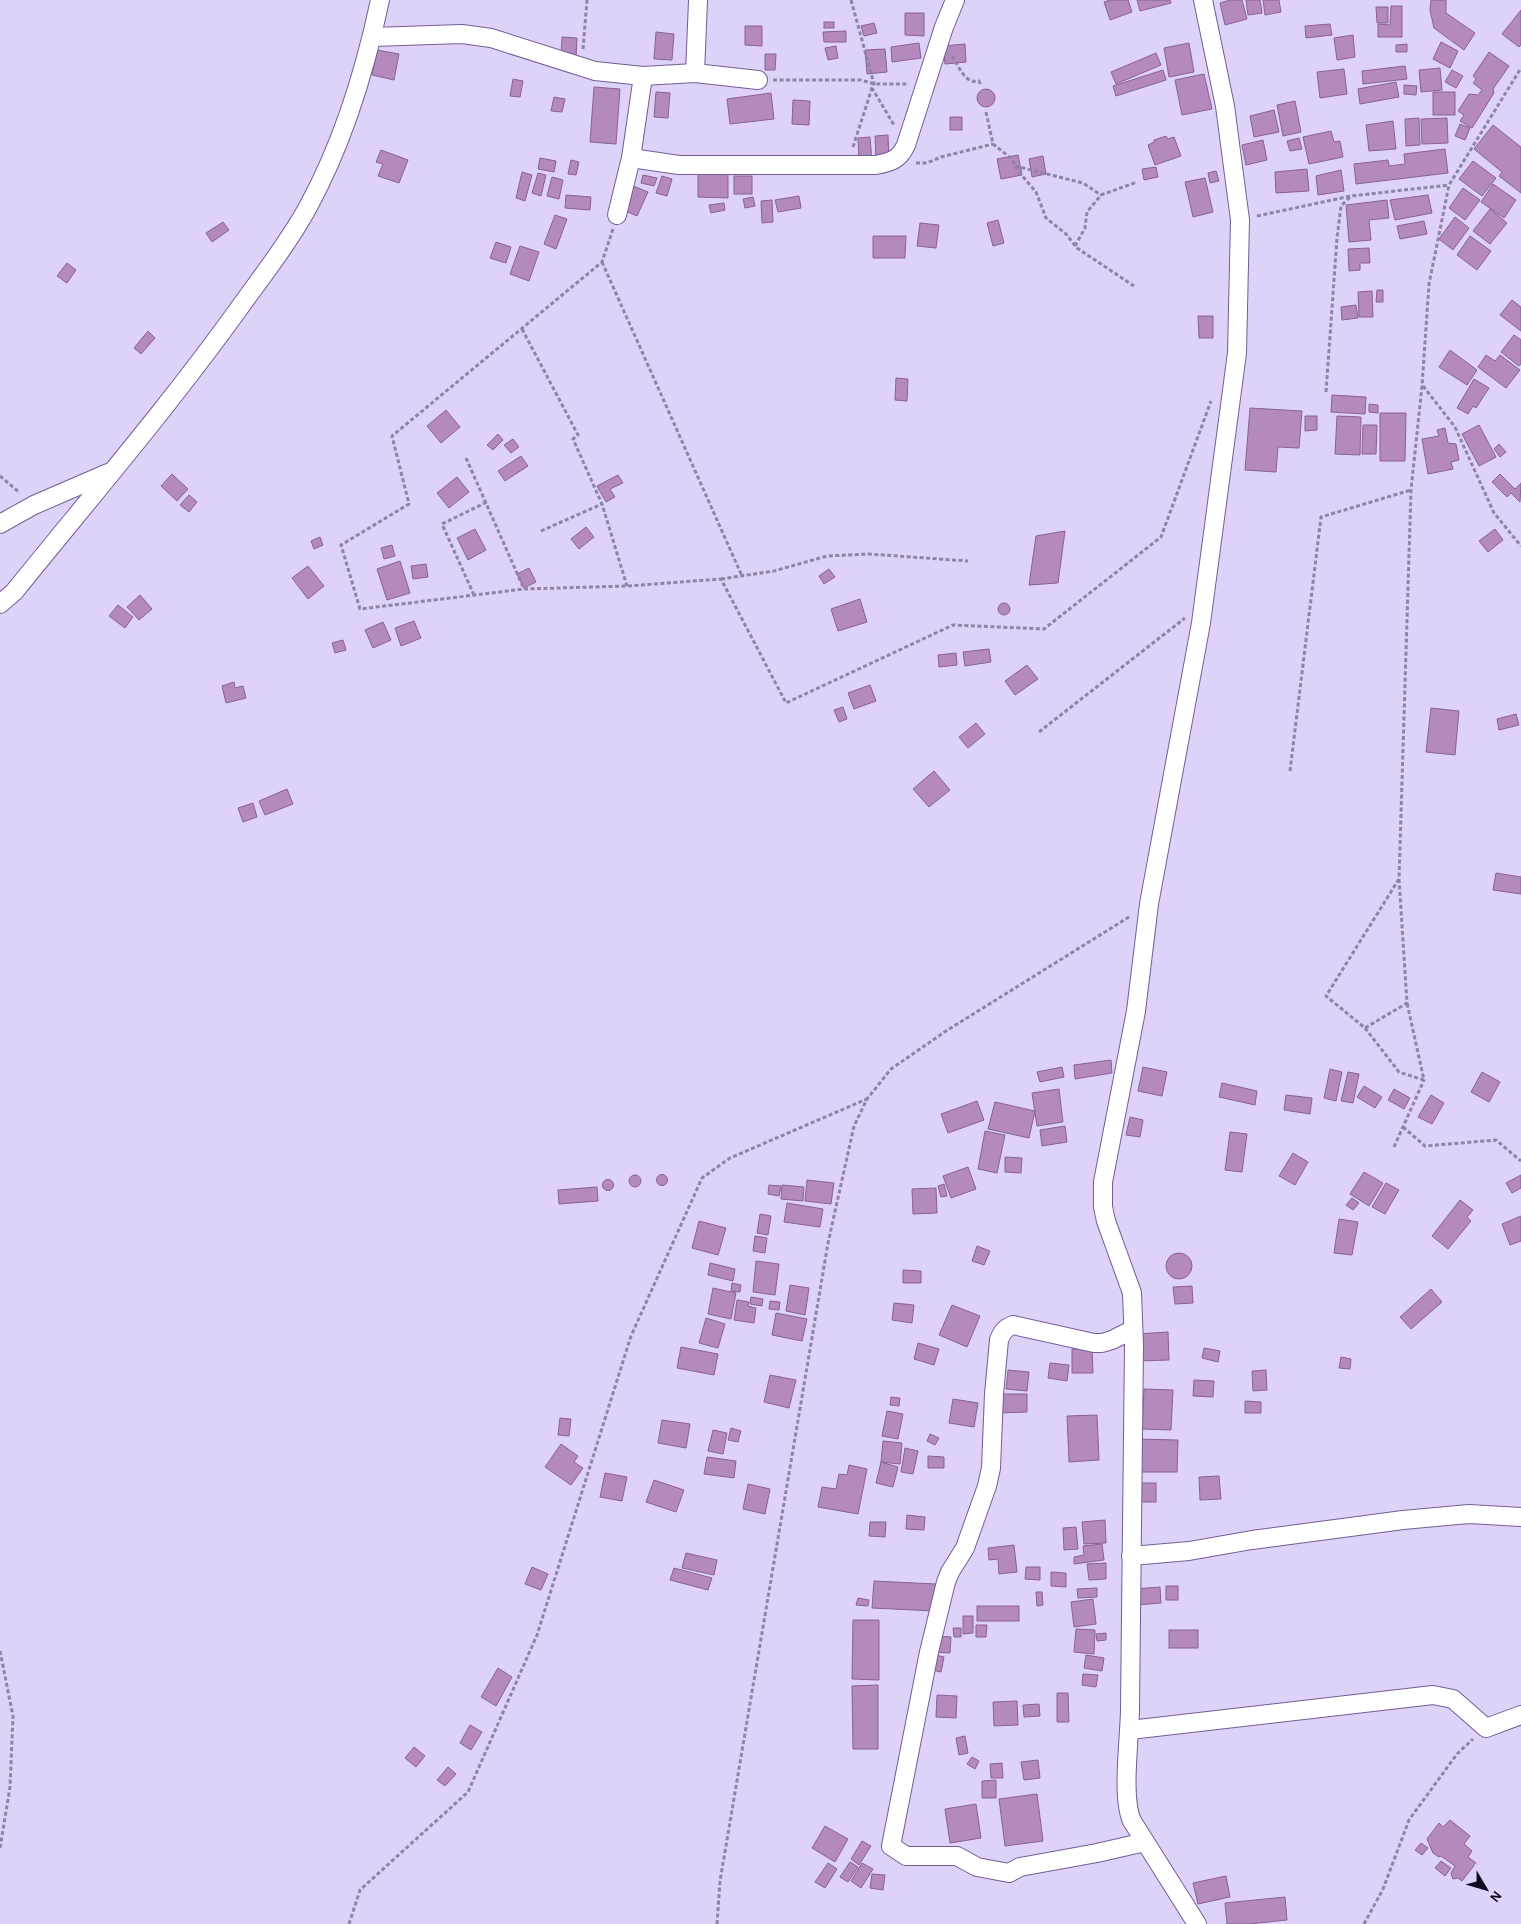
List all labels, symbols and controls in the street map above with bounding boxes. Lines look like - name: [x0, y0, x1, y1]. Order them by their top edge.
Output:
- north arrow: [1461, 1864, 1511, 1914]
- text: N: [1487, 1888, 1504, 1905]

